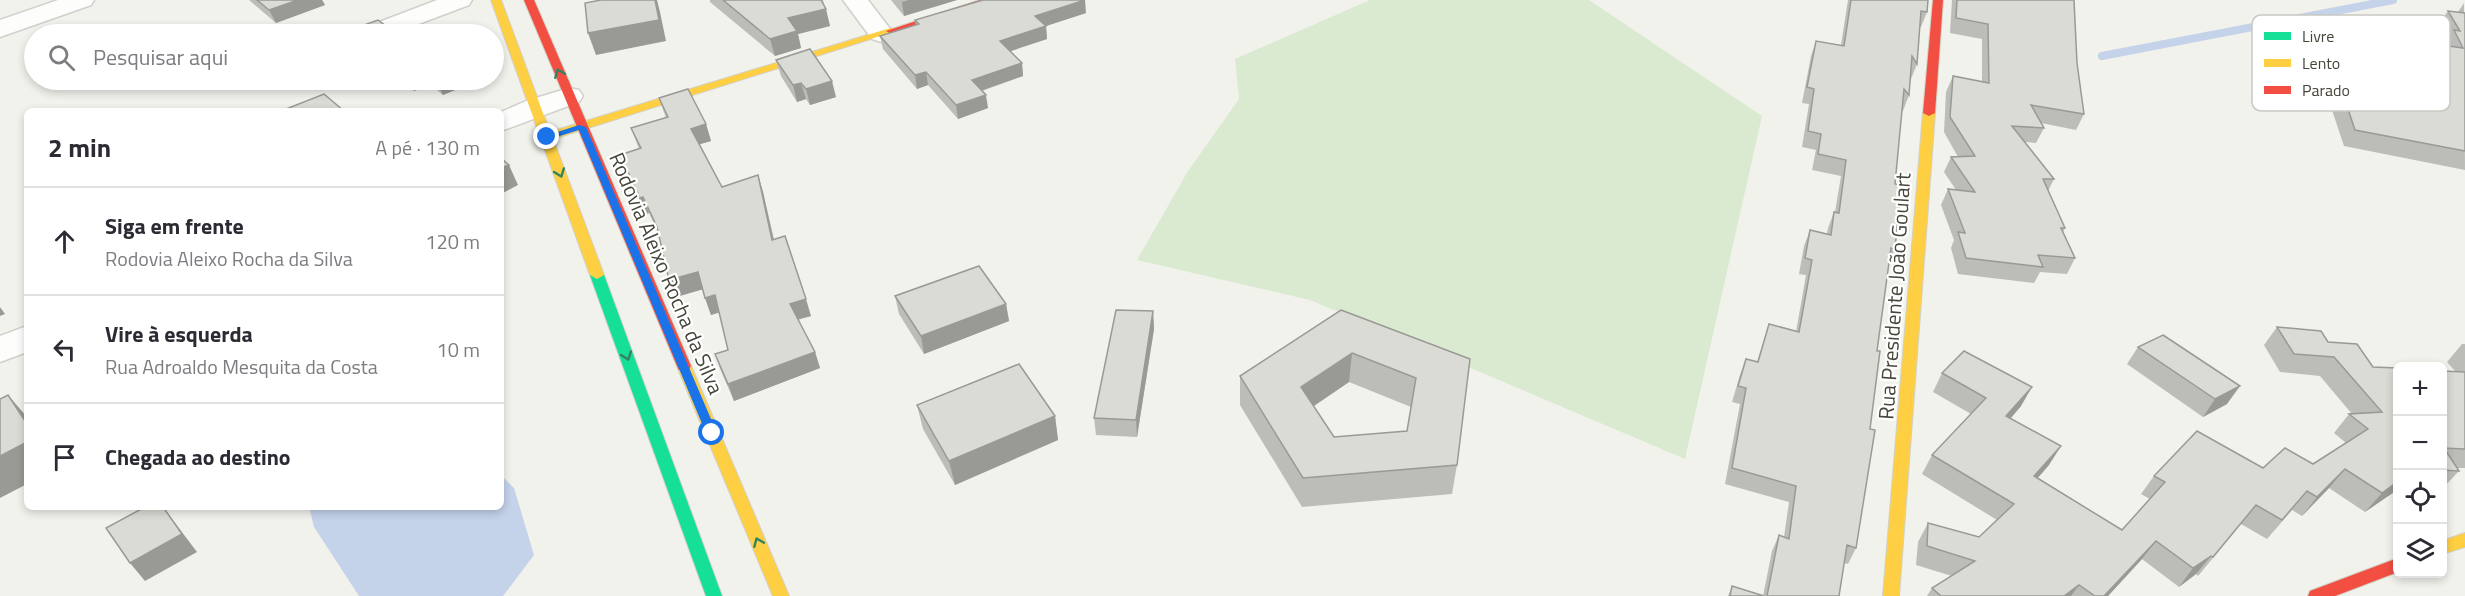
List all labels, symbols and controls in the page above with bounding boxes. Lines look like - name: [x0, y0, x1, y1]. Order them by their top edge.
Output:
- legend: [2252, 15, 2450, 111]
- search box: [24, 24, 504, 90]
- text: Livre: [2302, 24, 2334, 48]
- text: Pesquisar aqui: [93, 40, 228, 74]
- icon: search: [45, 41, 78, 74]
- text: Lento: [2302, 51, 2340, 75]
- one-way arrow: [554, 68, 566, 79]
- text: Parado: [2302, 78, 2350, 102]
- route end: [533, 123, 559, 149]
- text: 2 min: [48, 128, 111, 167]
- text: A pé · 130 m: [375, 132, 480, 163]
- street label: Rodovia Aleixo Rocha da Silva: [601, 147, 733, 399]
- one-way arrow: [552, 167, 565, 178]
- street label: Rua Presidente João Goulart: [1869, 171, 1919, 421]
- text: Siga em frente: [105, 209, 244, 243]
- icon: ahead: [48, 225, 81, 258]
- text: 120 m: [425, 226, 480, 257]
- text: Rodovia Aleixo Rocha da Silva: [105, 243, 353, 274]
- text: Vire à esquerda: [105, 317, 253, 351]
- icon: left: [48, 333, 81, 366]
- text: 10 m: [436, 334, 480, 365]
- text: Rua Adroaldo Mesquita da Costa: [105, 351, 378, 382]
- one-way arrow: [619, 351, 632, 361]
- map controls: [2393, 362, 2447, 578]
- button: +: [2393, 362, 2447, 416]
- button: −: [2393, 416, 2447, 470]
- route start: [698, 419, 724, 445]
- text: Chegada ao destino: [105, 440, 291, 474]
- icon: arrive: [48, 441, 81, 474]
- button: locate: [2393, 470, 2447, 524]
- button: layers: [2393, 524, 2447, 578]
- one-way arrow: [753, 538, 765, 549]

